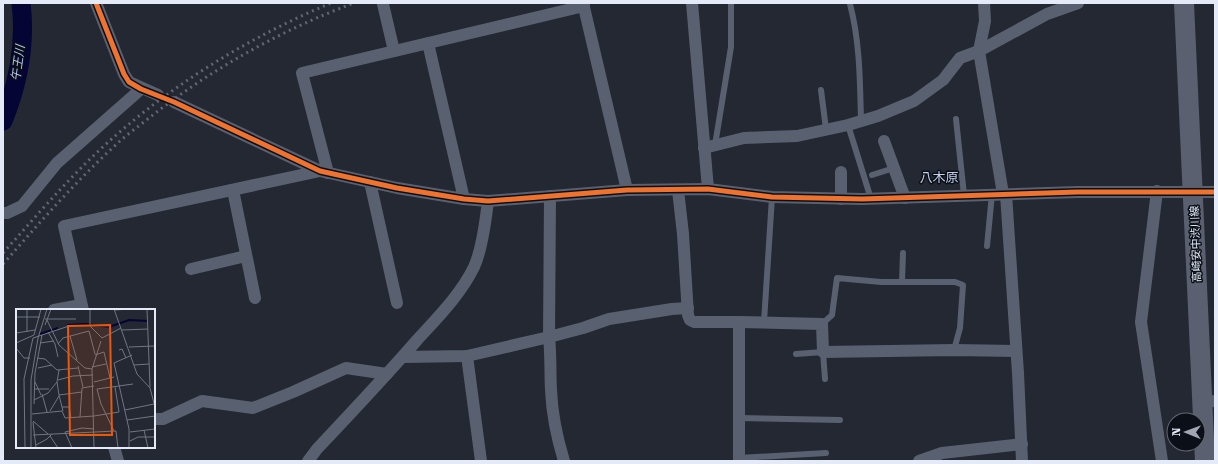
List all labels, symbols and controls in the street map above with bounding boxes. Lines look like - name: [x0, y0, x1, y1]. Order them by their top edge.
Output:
- water label: 午王川: [9, 42, 28, 82]
- district label: 八木原: [919, 170, 959, 185]
- street label: 高崎安中渋川線: [1188, 205, 1204, 283]
- inset map: [16, 309, 155, 448]
- north arrow: [1166, 412, 1206, 452]
- text: N: [1170, 427, 1183, 436]

